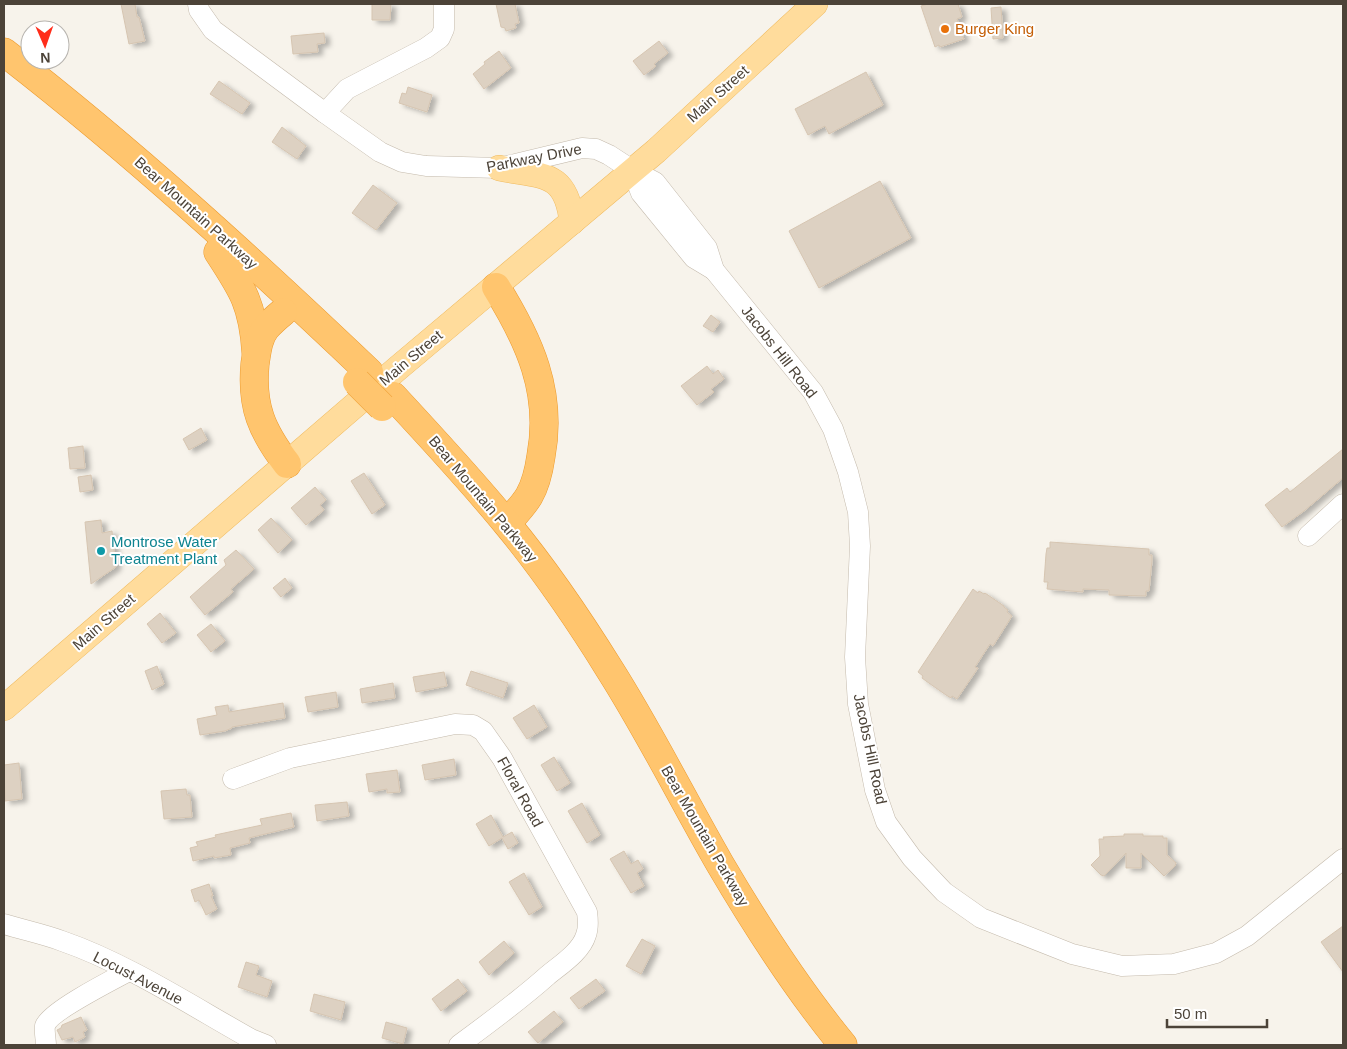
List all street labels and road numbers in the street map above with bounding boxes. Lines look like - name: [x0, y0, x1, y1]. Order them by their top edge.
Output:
- street label: Main Street: [683, 61, 752, 126]
- street label: Parkway Drive: [485, 140, 583, 175]
- street label: Bear Mountain Parkway: [131, 153, 262, 273]
- street label: Jacobs Hill Road: [738, 302, 821, 401]
- street label: Main Street: [376, 326, 446, 389]
- street label: Bear Mountain Parkway: [426, 432, 541, 566]
- street label: Main Street: [69, 590, 139, 653]
- street label: Jacobs Hill Road: [850, 692, 891, 806]
- street label: Floral Road: [494, 754, 547, 830]
- street label: Bear Mountain Parkway: [658, 763, 753, 909]
- street label: Locust Avenue: [91, 948, 186, 1007]

